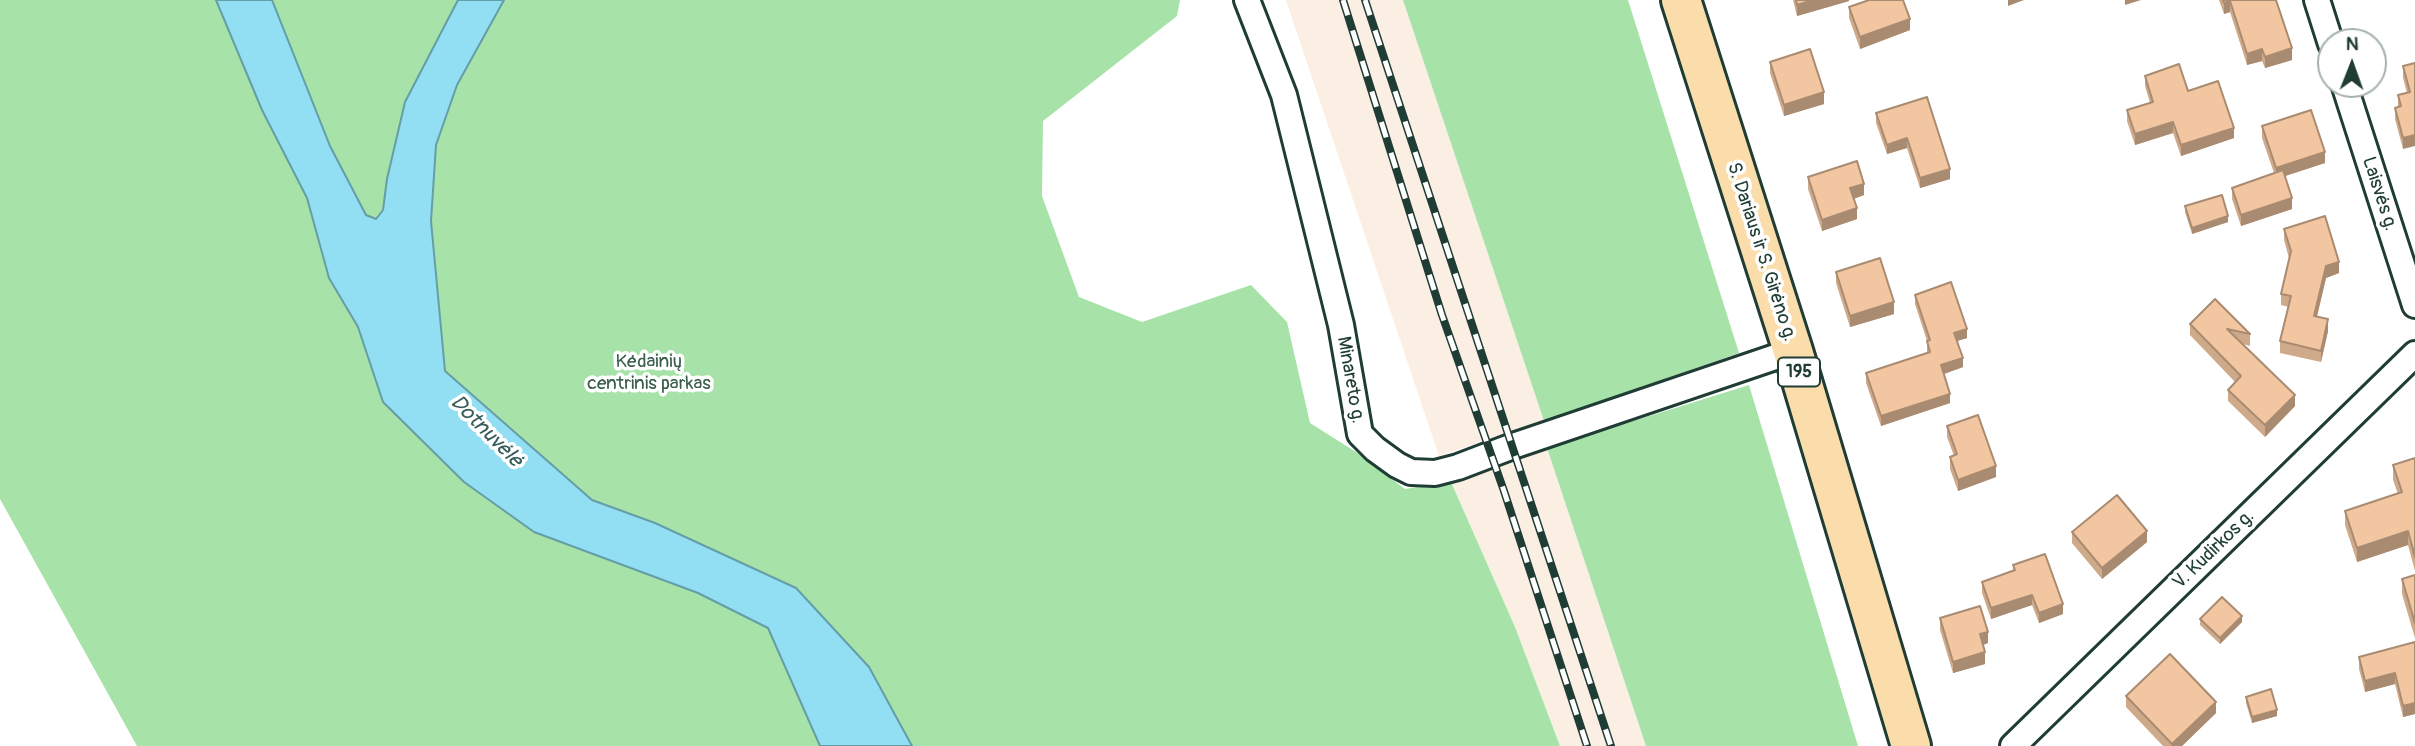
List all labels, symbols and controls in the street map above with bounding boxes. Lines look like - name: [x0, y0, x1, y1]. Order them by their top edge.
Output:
- north arrow: [2317, 28, 2387, 98]
- text: N: [2346, 32, 2359, 56]
- street label: Laisvės g.: [2356, 154, 2402, 234]
- street label: S. Dariaus ir S. Girėno g.: [1721, 160, 1801, 344]
- street label: Minareto g.: [1331, 335, 1369, 425]
- park label: Kėdainių centrinis parkas: [587, 351, 711, 395]
- road number: 195: [1778, 358, 1820, 386]
- water label: Dotnuvėlė: [444, 390, 528, 474]
- street label: V. Kudirkos g.: [2169, 506, 2259, 594]

